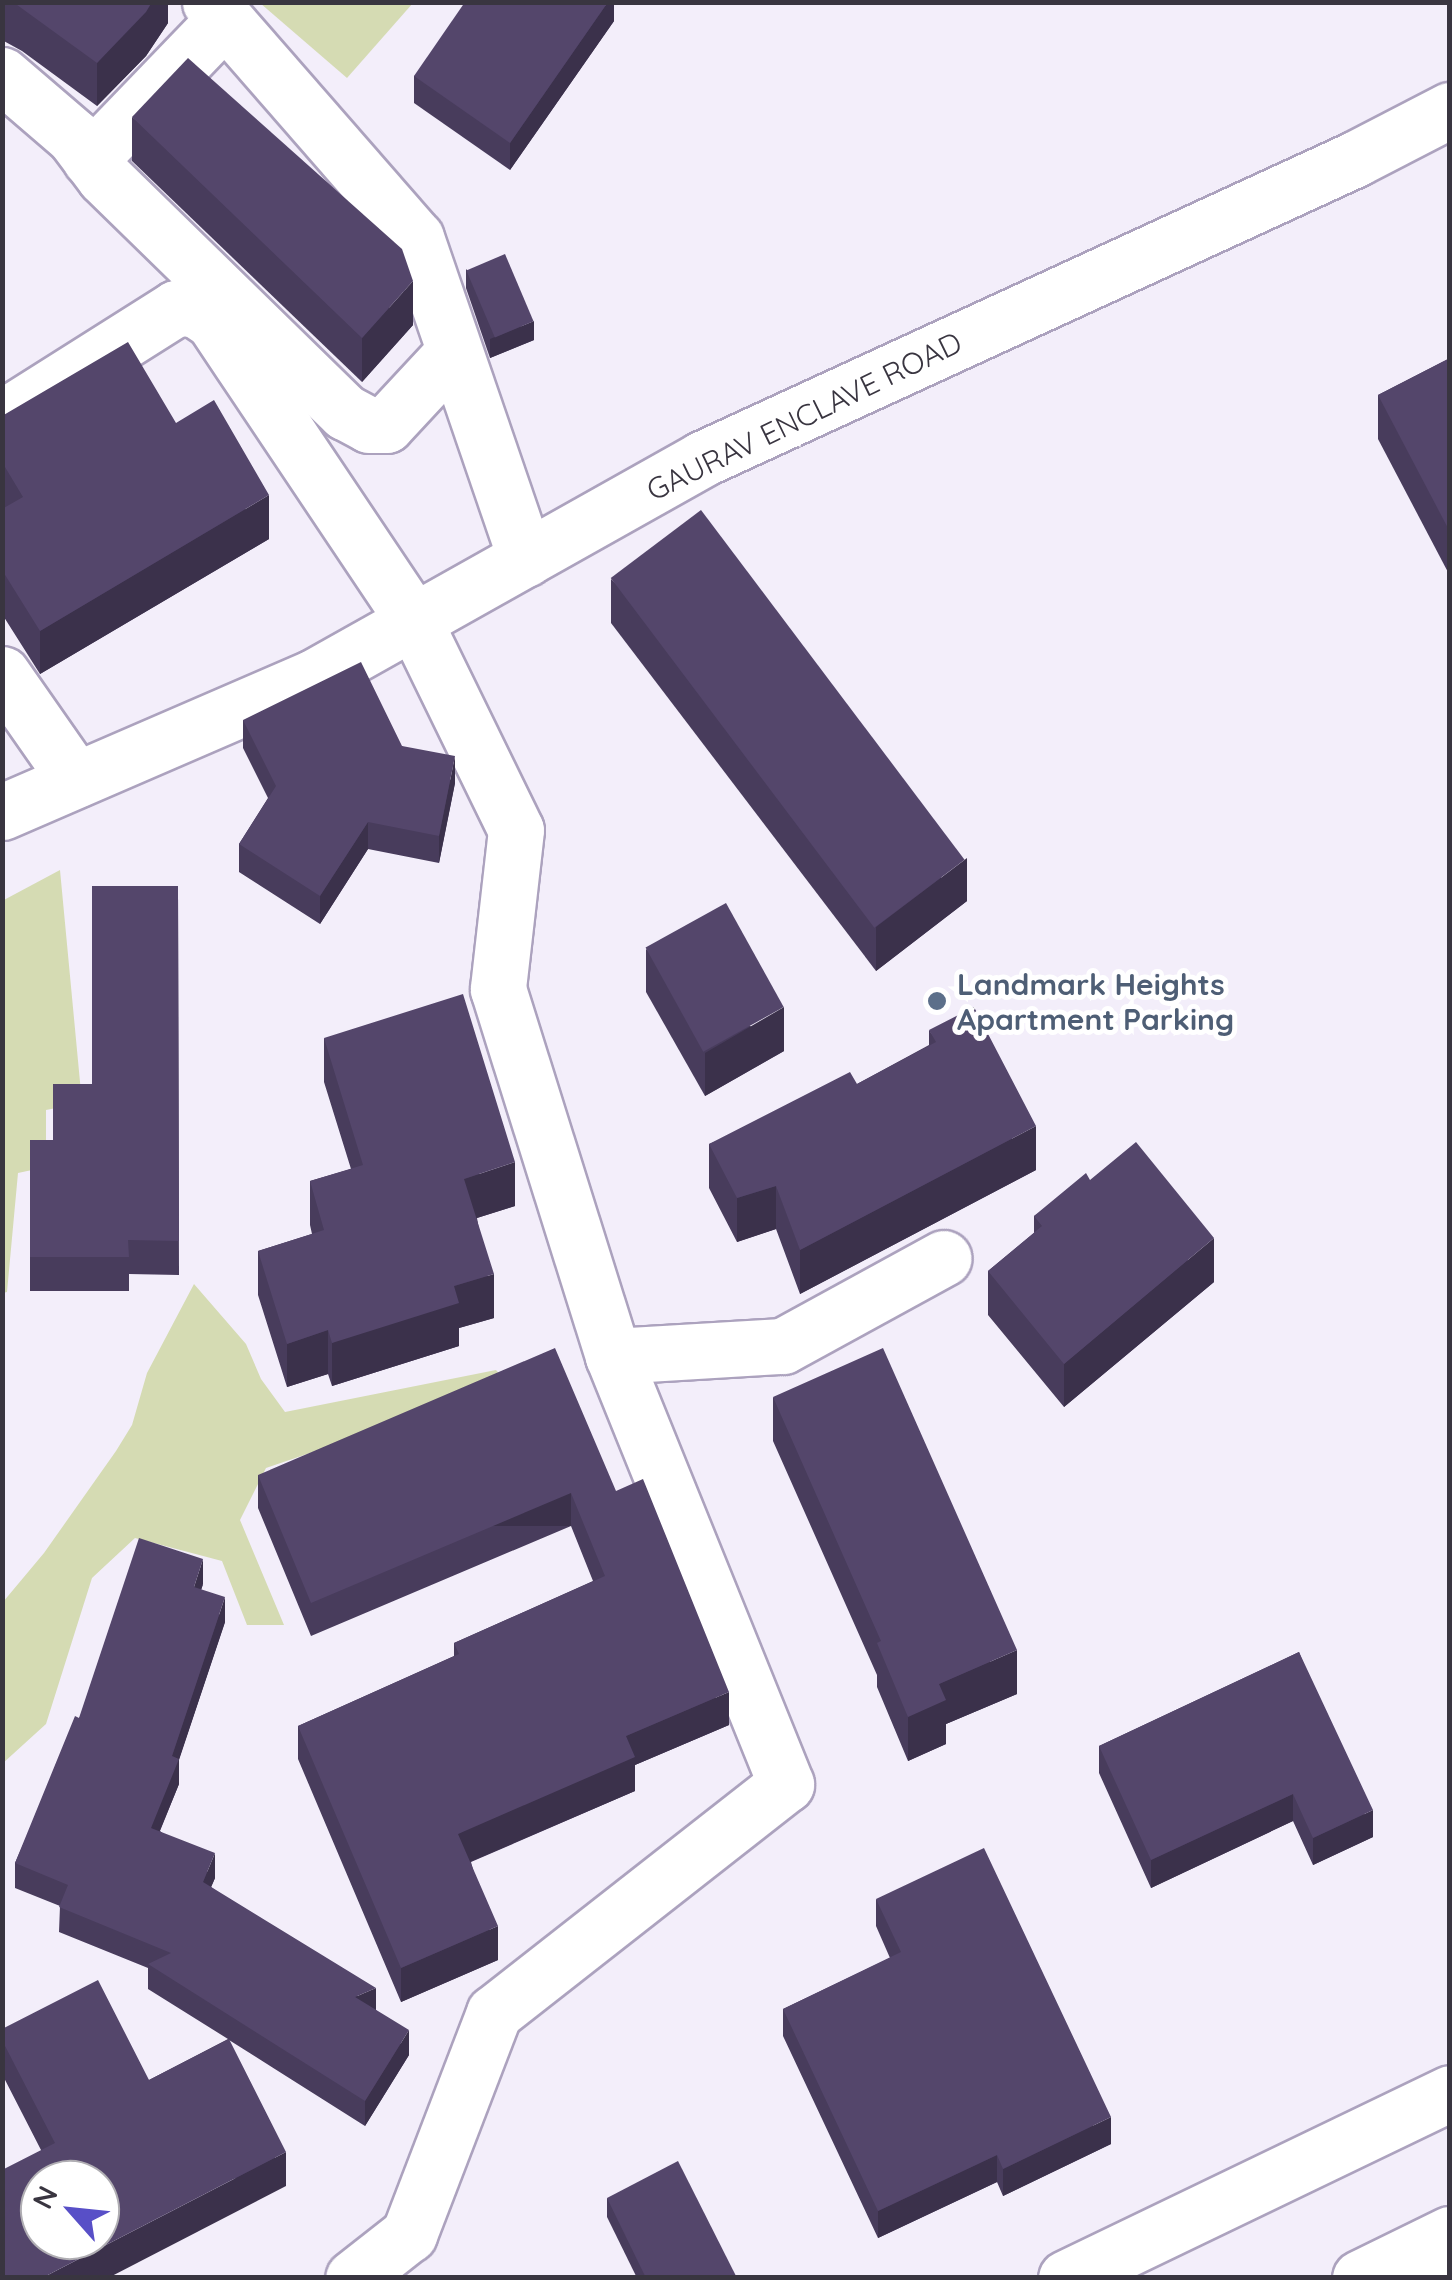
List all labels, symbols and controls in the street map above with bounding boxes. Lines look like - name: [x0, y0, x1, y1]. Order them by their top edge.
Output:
- street label: GAURAV ENCLAVE ROAD: [641, 324, 967, 508]
- place label: Landmark Heights Apartment Parking: [957, 966, 1234, 1036]
- marker: Landmark Heights Apartment Parking: [926, 990, 948, 1012]
- north arrow: [20, 2160, 120, 2260]
- text: N: [24, 2180, 65, 2214]

